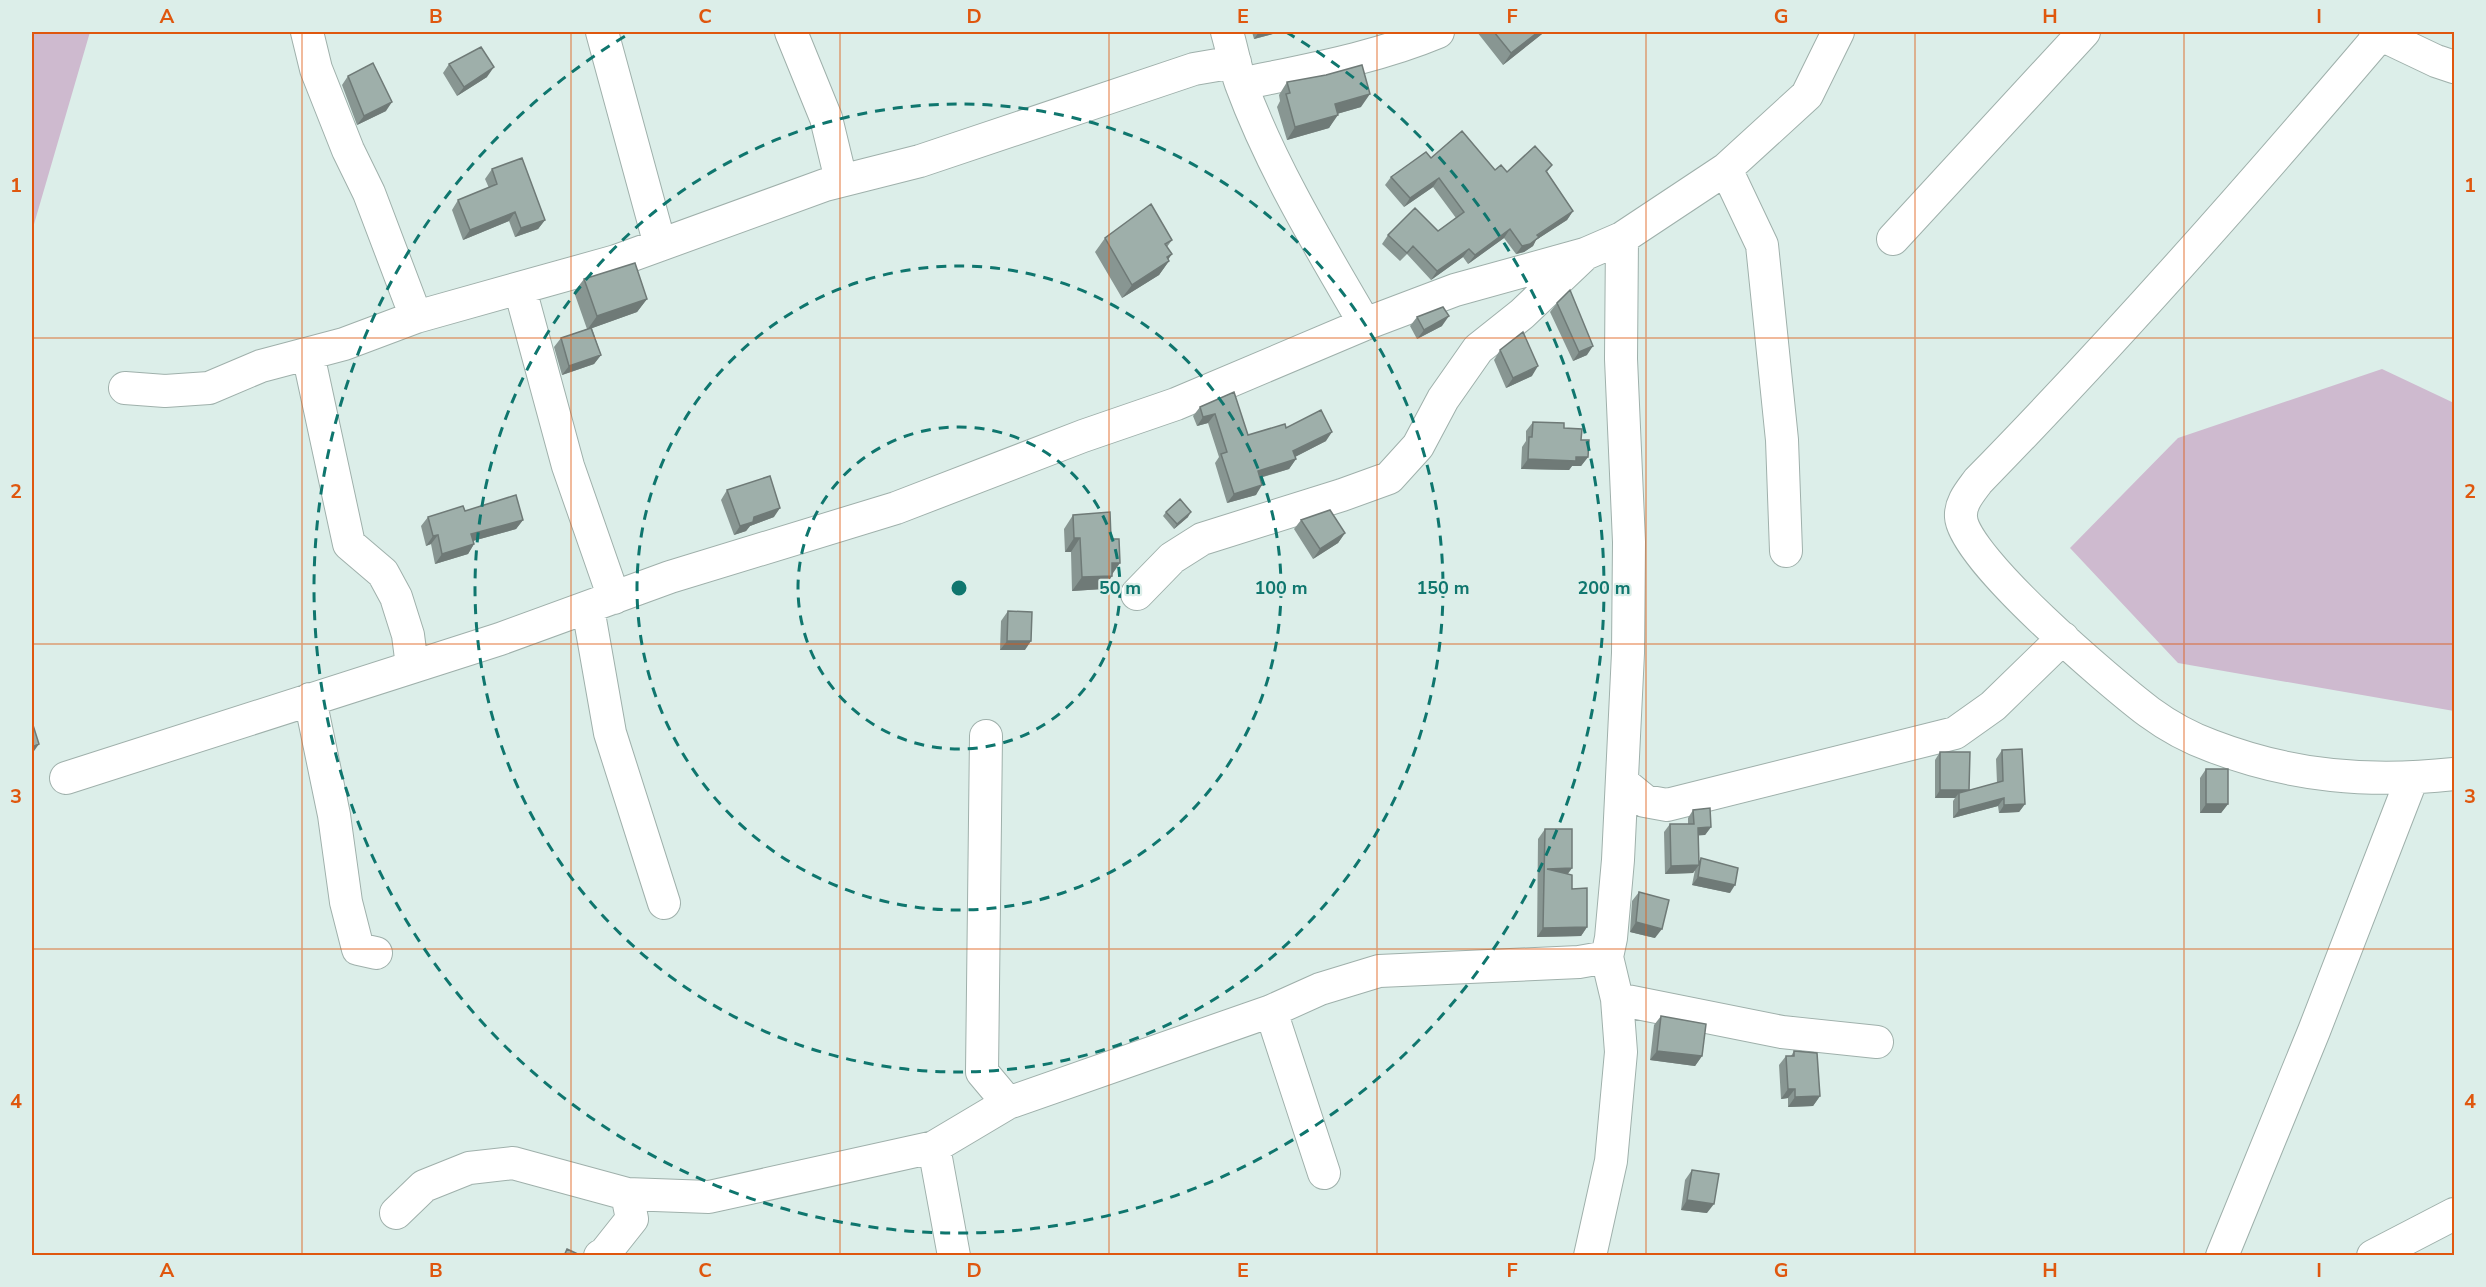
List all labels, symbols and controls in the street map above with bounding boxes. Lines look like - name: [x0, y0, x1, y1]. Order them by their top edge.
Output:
- text: A: [160, 3, 175, 30]
- text: B: [429, 3, 443, 30]
- text: C: [698, 3, 712, 30]
- text: D: [966, 3, 982, 30]
- text: E: [1237, 3, 1249, 30]
- text: F: [1506, 3, 1518, 30]
- text: G: [1774, 3, 1788, 30]
- text: H: [2042, 3, 2058, 30]
- text: I: [2316, 3, 2322, 30]
- text: 1: [10, 172, 22, 199]
- text: 1: [2464, 172, 2476, 199]
- text: 2: [10, 478, 22, 505]
- text: 2: [2464, 478, 2476, 505]
- text: 50 m: [1099, 576, 1141, 600]
- text: 100 m: [1254, 576, 1308, 600]
- text: 150 m: [1416, 576, 1470, 600]
- text: 200 m: [1577, 576, 1631, 600]
- centre of rings: [949, 578, 969, 598]
- text: 3: [10, 783, 22, 810]
- text: 3: [2464, 783, 2476, 810]
- text: 4: [10, 1088, 22, 1115]
- text: 4: [2464, 1088, 2476, 1115]
- text: A: [160, 1257, 175, 1284]
- text: B: [429, 1257, 443, 1284]
- text: C: [698, 1257, 712, 1284]
- text: D: [966, 1257, 982, 1284]
- text: E: [1237, 1257, 1249, 1284]
- text: F: [1506, 1257, 1518, 1284]
- text: G: [1774, 1257, 1788, 1284]
- text: H: [2042, 1257, 2058, 1284]
- text: I: [2316, 1257, 2322, 1284]

